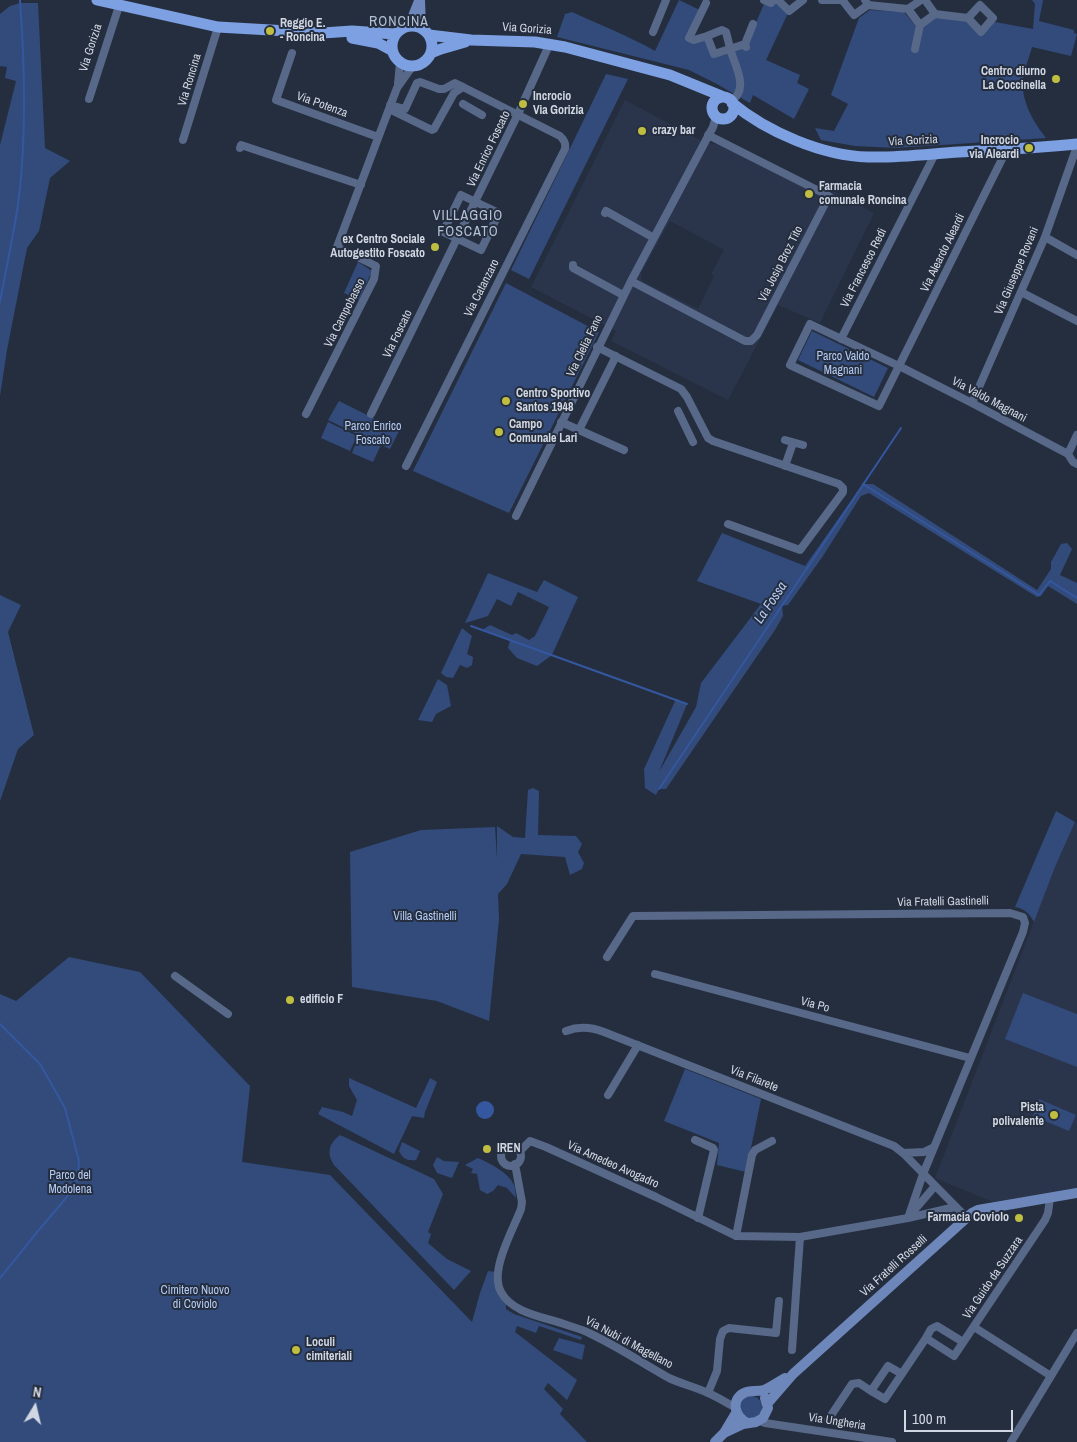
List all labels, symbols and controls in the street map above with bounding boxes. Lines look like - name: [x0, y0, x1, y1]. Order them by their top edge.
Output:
- district label: RONCINA: [368, 14, 430, 30]
- place label: Reggio E. - Roncina: [280, 17, 325, 45]
- street label: Via Gorizia: [502, 20, 552, 38]
- street label: Via Gorizia: [76, 22, 106, 74]
- marker: Reggio E. - Roncina: [264, 25, 276, 37]
- street label: Via Roncina: [175, 52, 205, 108]
- place label: Centro diurno La Coccinella: [981, 65, 1046, 93]
- marker: Centro diurno La Coccinella: [1050, 73, 1062, 85]
- street label: Via Potenza: [294, 89, 350, 121]
- place label: Incrocio Via Gorizia: [533, 90, 584, 118]
- marker: Incrocio Via Gorizia: [517, 98, 529, 110]
- street label: Via Enrico Foscato: [464, 109, 514, 189]
- place label: crazy bar: [652, 124, 695, 138]
- marker: crazy bar: [636, 125, 648, 137]
- street label: Via Gorizia: [888, 133, 938, 149]
- place label: Incrocio via Aleardi: [969, 134, 1019, 162]
- marker: Incrocio via Aleardi: [1023, 142, 1035, 154]
- place label: Farmacia comunale Roncina: [819, 180, 906, 208]
- marker: Farmacia comunale Roncina: [803, 188, 815, 200]
- district label: VILLAGGIO FOSCATO: [432, 208, 504, 240]
- street label: Via Aleardo Aleardi: [918, 212, 968, 294]
- street label: Via Josip Broz Tito: [756, 224, 806, 304]
- street label: Via Giuseppe Rovani: [992, 225, 1042, 317]
- street label: Via Francesco Redi: [838, 226, 890, 310]
- place label: ex Centro Sociale Autogestito Foscato: [330, 233, 425, 261]
- marker: ex Centro Sociale Autogestito Foscato: [429, 241, 441, 253]
- street label: Via Catanzaro: [461, 257, 503, 319]
- street label: Via Campobasso: [321, 276, 369, 350]
- street label: Via Foscato: [380, 308, 416, 360]
- street label: Via Clelia Fano: [564, 313, 606, 379]
- park label: Parco Valdo Magnani: [817, 350, 869, 378]
- street label: Via Valdo Magnani: [949, 374, 1029, 426]
- place label: Centro Sportivo Santos 1948: [516, 387, 590, 415]
- marker: Centro Sportivo Santos 1948: [500, 395, 512, 407]
- place label: Campo Comunale Lari: [509, 418, 577, 446]
- park label: Parco Enrico Foscato: [345, 420, 401, 448]
- marker: Campo Comunale Lari: [493, 426, 505, 438]
- water label: La Fossa: [751, 579, 791, 627]
- street label: Via Fratelli Gastinelli: [897, 894, 989, 910]
- park label: Villa Gastinelli: [393, 910, 457, 924]
- place label: edificio F: [300, 993, 343, 1007]
- marker: edificio F: [284, 994, 296, 1006]
- street label: Via Po: [799, 994, 831, 1016]
- street label: Via Filarete: [728, 1063, 780, 1095]
- place label: Pista polivalente: [993, 1101, 1044, 1129]
- marker: Pista polivalente: [1048, 1109, 1060, 1121]
- street label: Via Amedeo Avogadro: [565, 1138, 661, 1192]
- place label: IREN: [497, 1142, 521, 1156]
- marker: IREN: [481, 1143, 493, 1155]
- park label: Parco del Modolena: [48, 1169, 92, 1197]
- place label: Farmacia Coviolo: [927, 1211, 1009, 1225]
- marker: Farmacia Coviolo: [1013, 1212, 1025, 1224]
- street label: Via Fratelli Rosselli: [858, 1232, 930, 1300]
- street label: Via Guido da Suzzara: [960, 1234, 1026, 1322]
- park label: Cimitero Nuovo di Coviolo: [161, 1284, 229, 1312]
- street label: Via Nubi di Magellano: [583, 1314, 675, 1372]
- place label: Loculi cimiteriali: [306, 1336, 352, 1364]
- marker: Loculi cimiteriali: [290, 1344, 302, 1356]
- north arrow: [10, 1382, 60, 1432]
- text: N: [32, 1383, 43, 1402]
- scale bar: [907, 1400, 1016, 1432]
- text: 100 m: [912, 1408, 946, 1429]
- street label: Via Ungheria: [807, 1410, 867, 1434]

